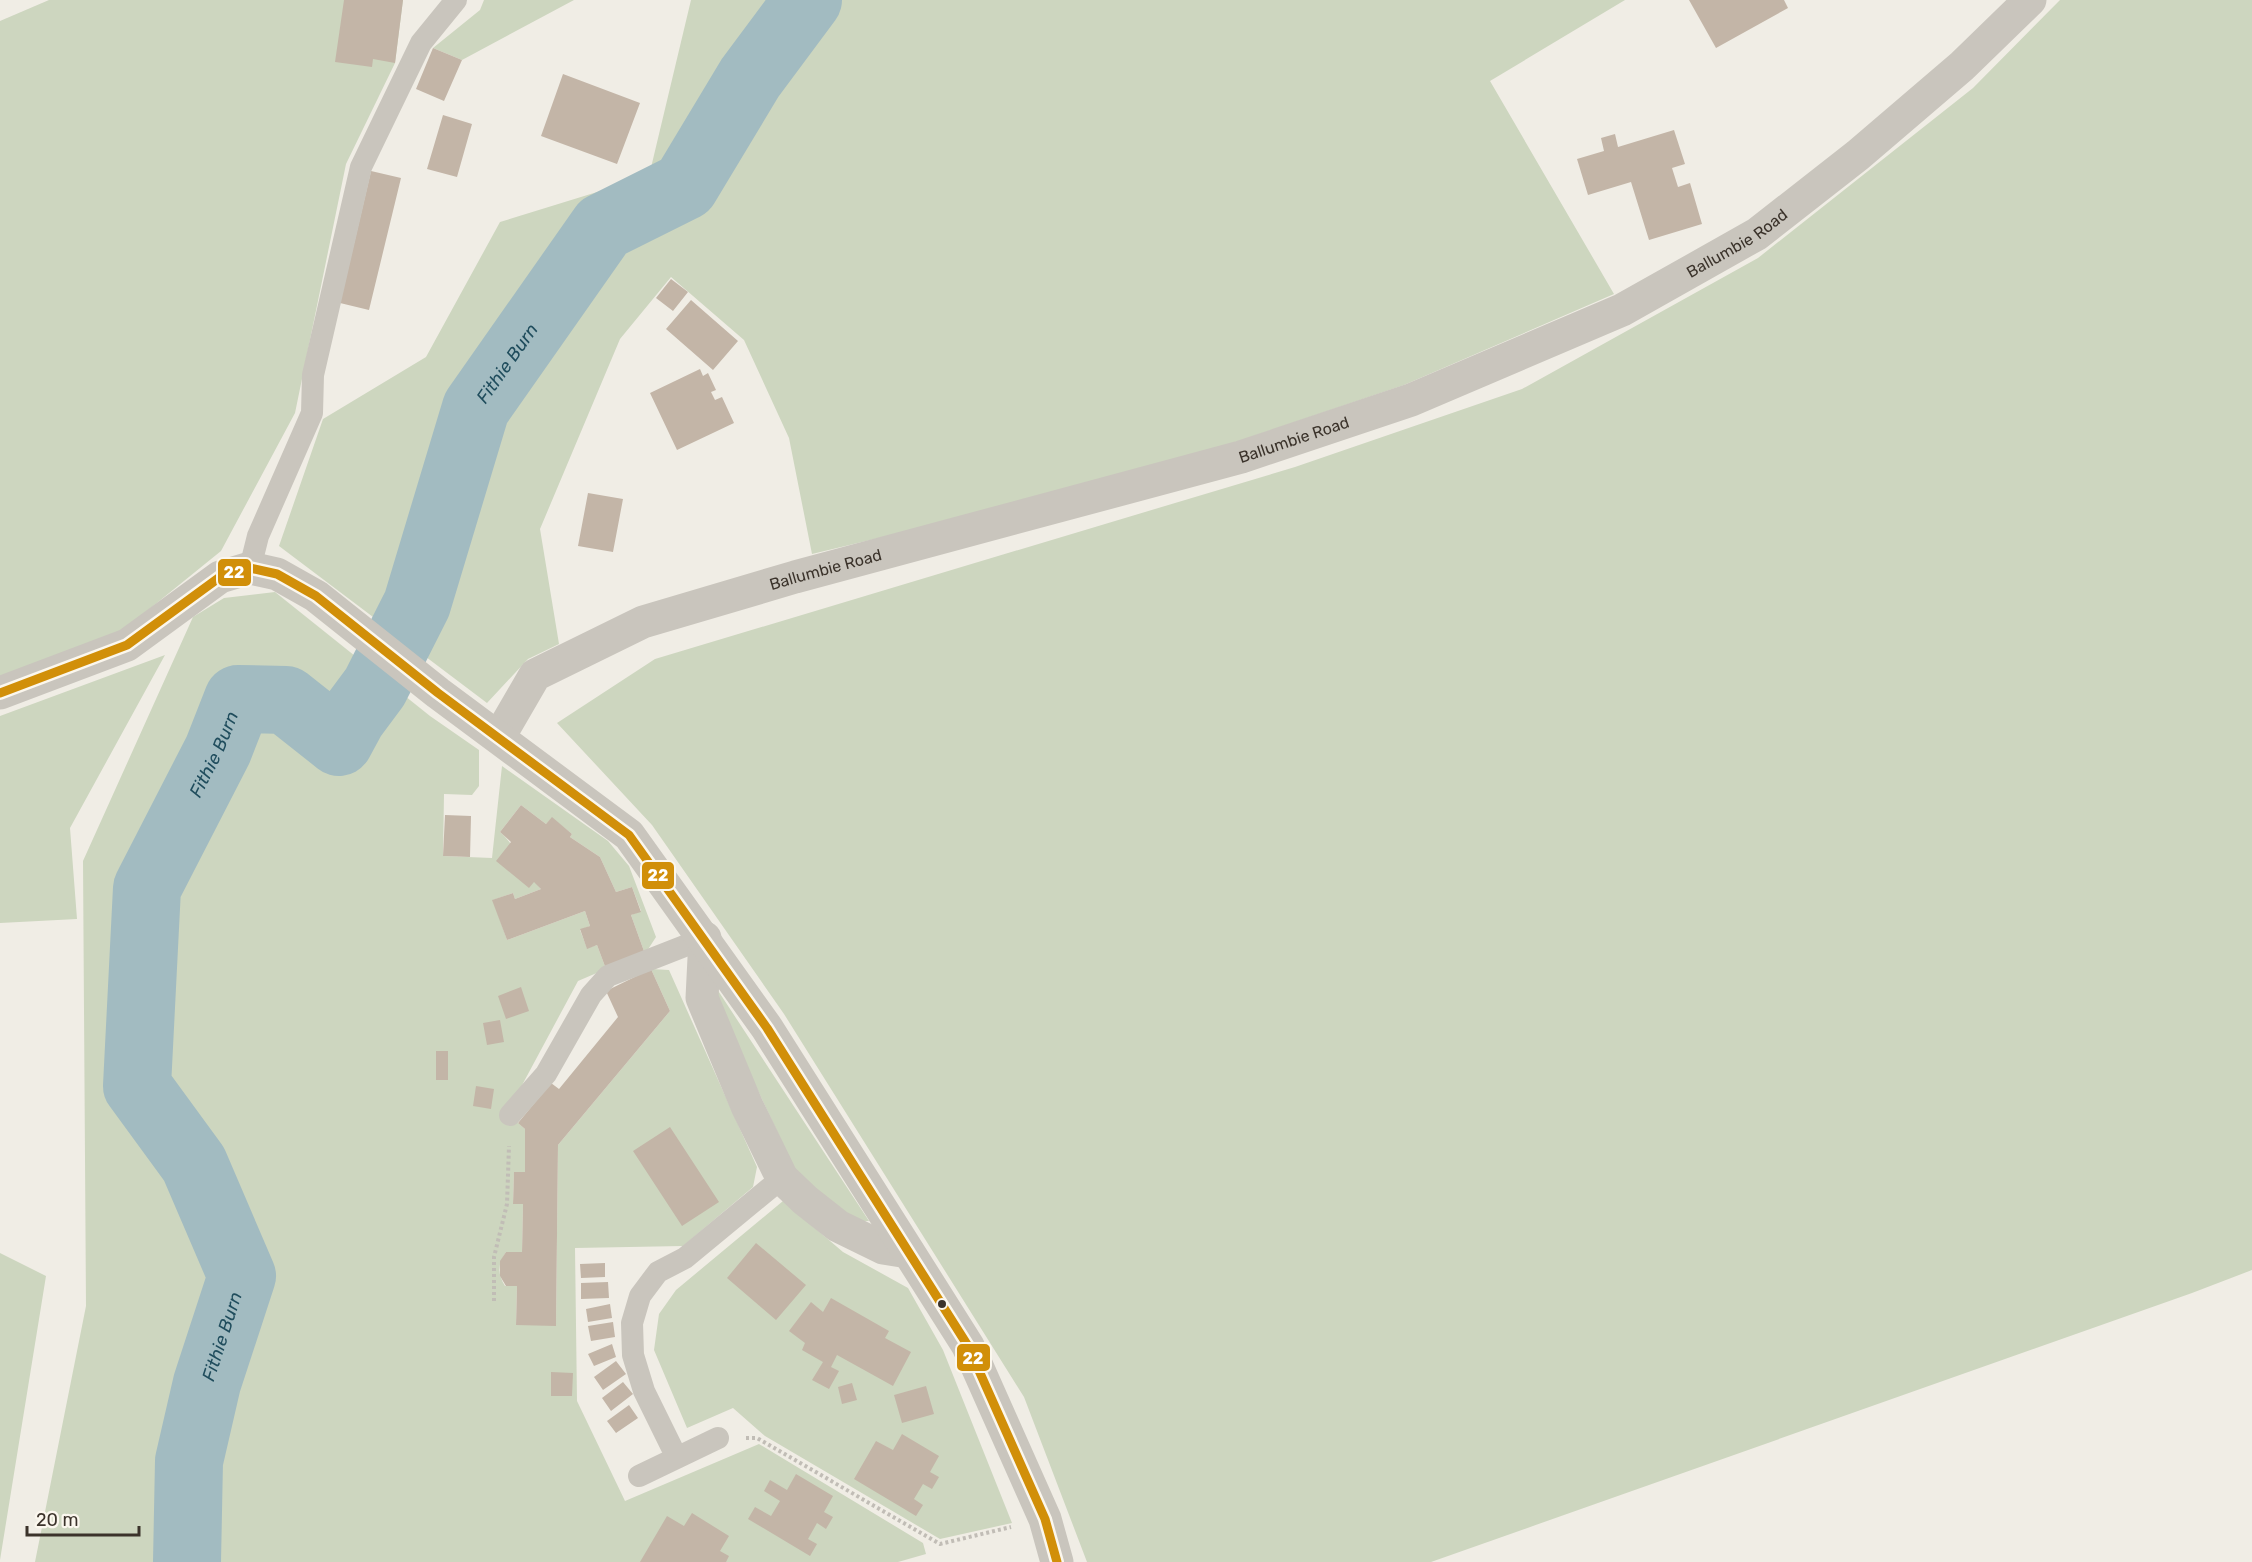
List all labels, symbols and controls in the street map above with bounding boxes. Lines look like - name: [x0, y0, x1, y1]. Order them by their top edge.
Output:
- street label: Ballumbie Road: [1683, 205, 1791, 281]
- water label: Fithie Burn: [472, 319, 543, 408]
- street label: Ballumbie Road: [1236, 412, 1351, 467]
- street label: Ballumbie Road: [767, 545, 884, 594]
- line badge: 22: [217, 558, 252, 587]
- text: 22: [224, 563, 244, 582]
- water label: Fithie Burn: [185, 708, 243, 801]
- line badge: 22: [641, 861, 675, 890]
- text: 22: [648, 866, 668, 885]
- water label: Fithie Burn: [197, 1289, 247, 1384]
- unlabelled marker: [936, 1298, 948, 1310]
- line badge: 22: [956, 1343, 991, 1372]
- text: 22: [963, 1349, 983, 1368]
- scale bar: [27, 1499, 140, 1537]
- text: 20 m: [36, 1509, 78, 1531]

